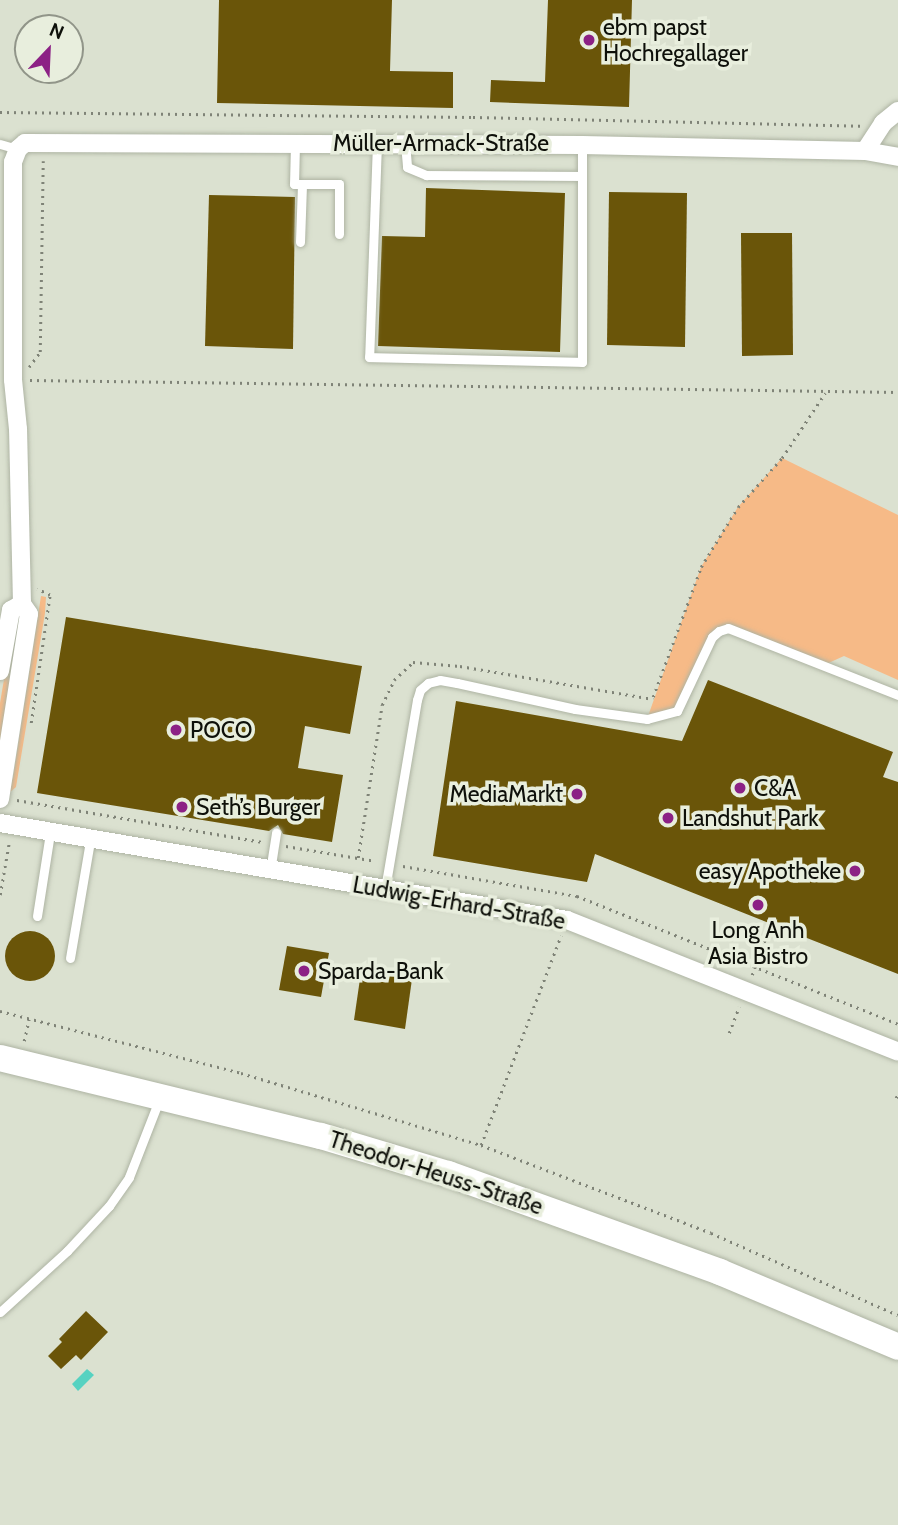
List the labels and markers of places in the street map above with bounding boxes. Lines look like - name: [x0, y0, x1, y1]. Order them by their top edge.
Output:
- place label: ebm papst Hochregallager: [603, 13, 748, 67]
- marker: ebm papst Hochregallager: [581, 32, 597, 48]
- place label: POCO: [190, 716, 252, 744]
- marker: POCO: [168, 722, 184, 738]
- place label: C&A: [754, 774, 796, 802]
- place label: MediaMarkt: [449, 780, 563, 808]
- marker: C&A: [732, 780, 748, 796]
- marker: MediaMarkt: [569, 786, 585, 802]
- place label: Seth’s Burger: [196, 793, 320, 821]
- marker: Seth’s Burger: [174, 799, 190, 815]
- place label: Landshut Park: [682, 804, 819, 832]
- marker: Landshut Park: [660, 810, 676, 826]
- place label: easy Apotheke: [699, 857, 841, 885]
- marker: easy Apotheke: [847, 863, 863, 879]
- marker: Long Anh Asia Bistro: [750, 897, 766, 913]
- place label: Long Anh Asia Bistro: [708, 916, 808, 970]
- place label: Sparda-Bank: [318, 957, 444, 985]
- marker: Sparda-Bank: [296, 963, 312, 979]

